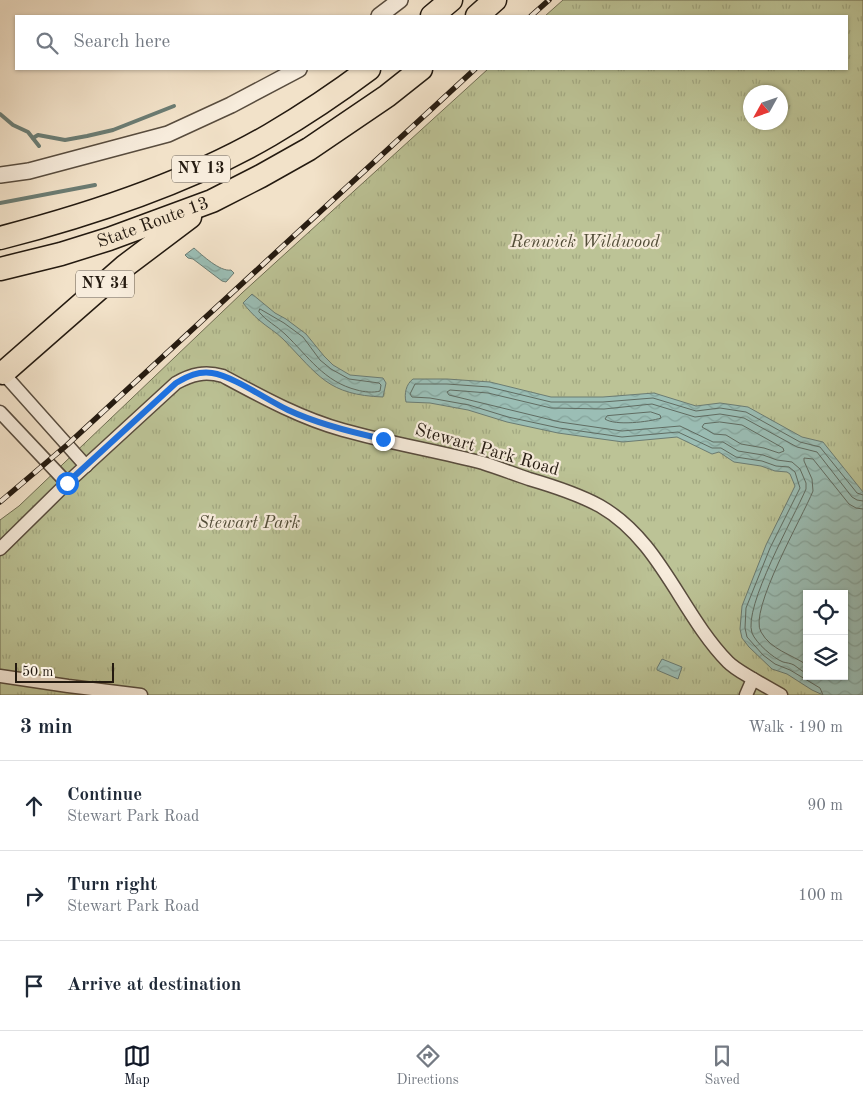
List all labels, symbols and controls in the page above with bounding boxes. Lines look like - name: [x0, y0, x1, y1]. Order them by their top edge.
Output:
- search box: [15, 15, 848, 70]
- icon: search: [33, 29, 61, 57]
- text: Search here: [73, 33, 170, 52]
- north arrow: [743, 85, 788, 130]
- road number: NY 13: [172, 156, 230, 182]
- street label: State Route 13: [95, 194, 211, 251]
- park label: Renwick Wildwood: [509, 233, 660, 251]
- road number: NY 34: [76, 270, 134, 298]
- street label: Stewart Park Road: [413, 421, 561, 479]
- route end: [372, 428, 395, 451]
- route start: [56, 472, 79, 495]
- park label: Stewart Park: [198, 514, 300, 532]
- map controls: [803, 590, 848, 680]
- button: locate: [803, 590, 848, 635]
- button: layers: [803, 635, 848, 680]
- scale bar: [15, 660, 114, 683]
- text: 50 m: [22, 665, 53, 679]
- text: 3 min: [20, 717, 73, 738]
- text: Walk · 190 m: [748, 720, 843, 736]
- text: Continue: [67, 786, 142, 805]
- icon: ahead: [20, 792, 48, 820]
- text: 90 m: [807, 798, 843, 814]
- text: Stewart Park Road: [67, 809, 199, 825]
- text: Turn right: [67, 876, 157, 895]
- icon: right: [20, 882, 48, 910]
- text: 100 m: [798, 888, 843, 904]
- text: Stewart Park Road: [67, 899, 199, 915]
- icon: arrive: [20, 972, 48, 1000]
- text: Arrive at destination: [67, 976, 241, 995]
- tab: Map: [123, 1042, 151, 1089]
- tab: Directions: [397, 1042, 459, 1089]
- tab: Saved: [704, 1042, 740, 1089]

